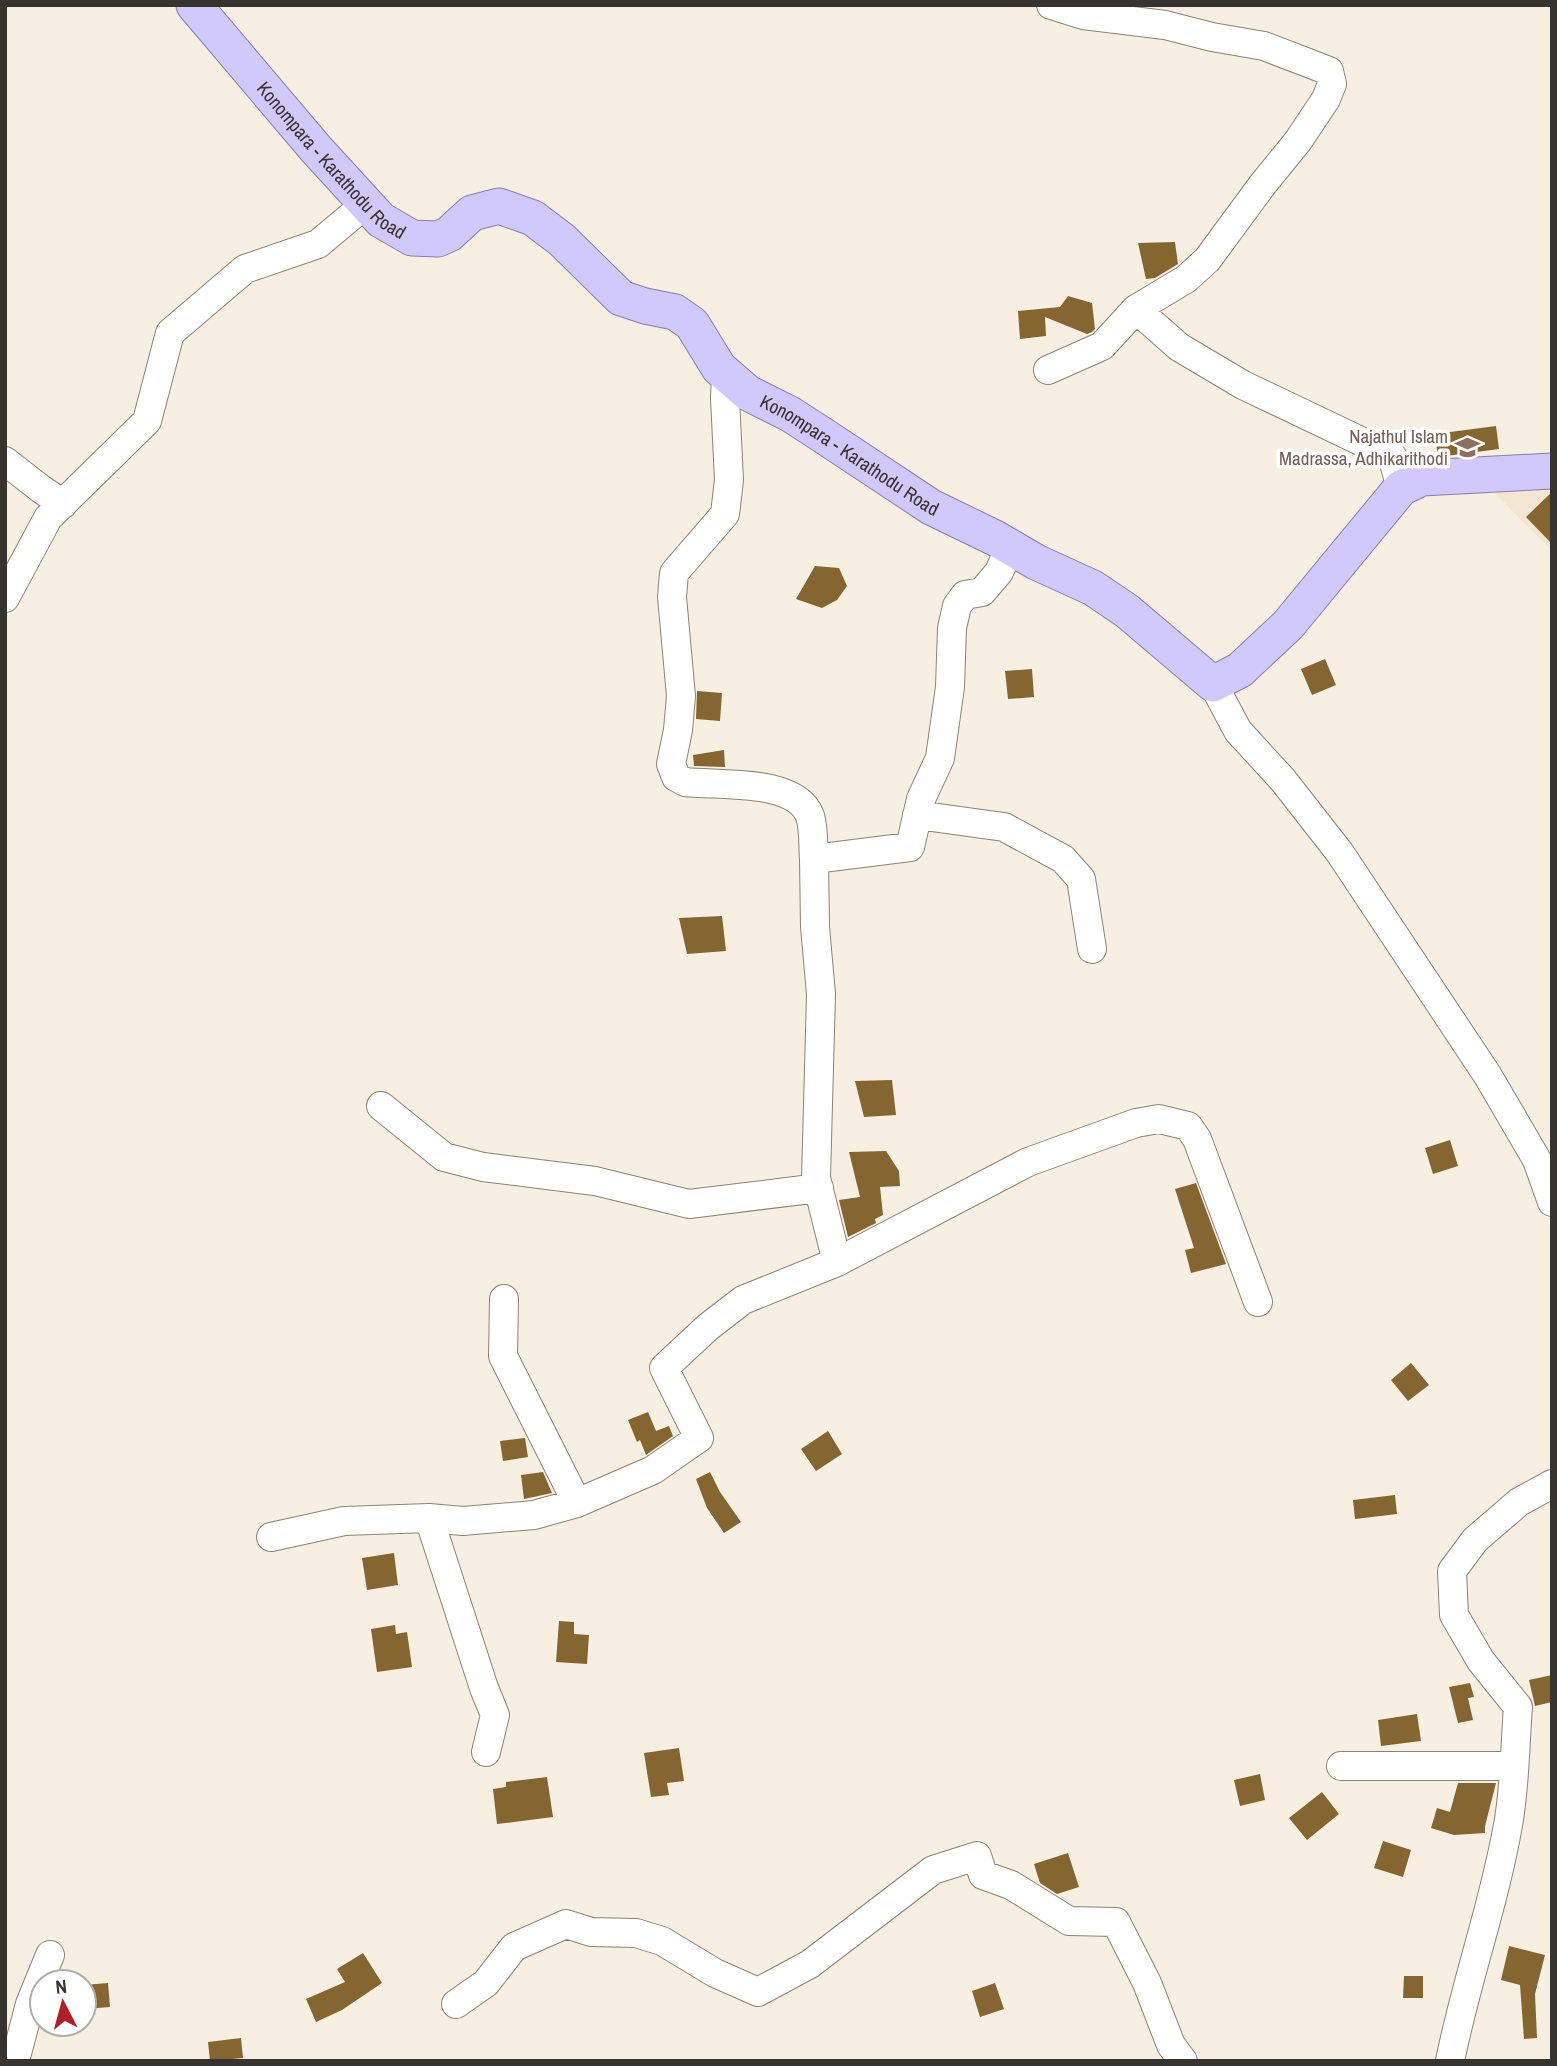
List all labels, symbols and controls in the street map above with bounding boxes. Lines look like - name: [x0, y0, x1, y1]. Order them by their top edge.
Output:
- street label: Konompara - Karathodu Road: [251, 76, 411, 245]
- street label: Konompara - Karathodu Road: [756, 388, 943, 522]
- place label: Najathul Islam Madrassa, Adhikarithodi: [1279, 423, 1448, 471]
- school or university icon: Najathul Islam Madrassa, Adhikarithodi: [1454, 433, 1482, 461]
- north arrow: [28, 1968, 98, 2038]
- text: N: [54, 1973, 68, 2000]

